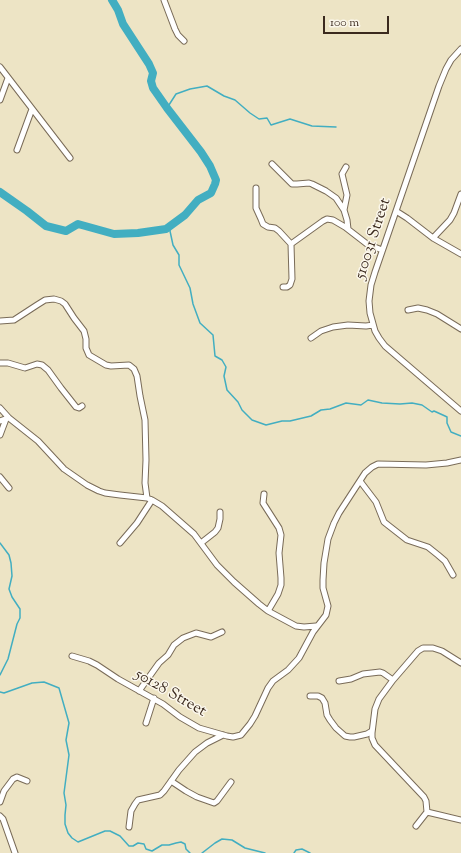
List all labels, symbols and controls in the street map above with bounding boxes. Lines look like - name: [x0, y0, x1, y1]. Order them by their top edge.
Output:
- scale bar: [325, 8, 391, 34]
- text: 100 m: [330, 14, 359, 32]
- street label: 510031 Street: [352, 196, 396, 282]
- street label: 50128 Street: [131, 666, 209, 722]

